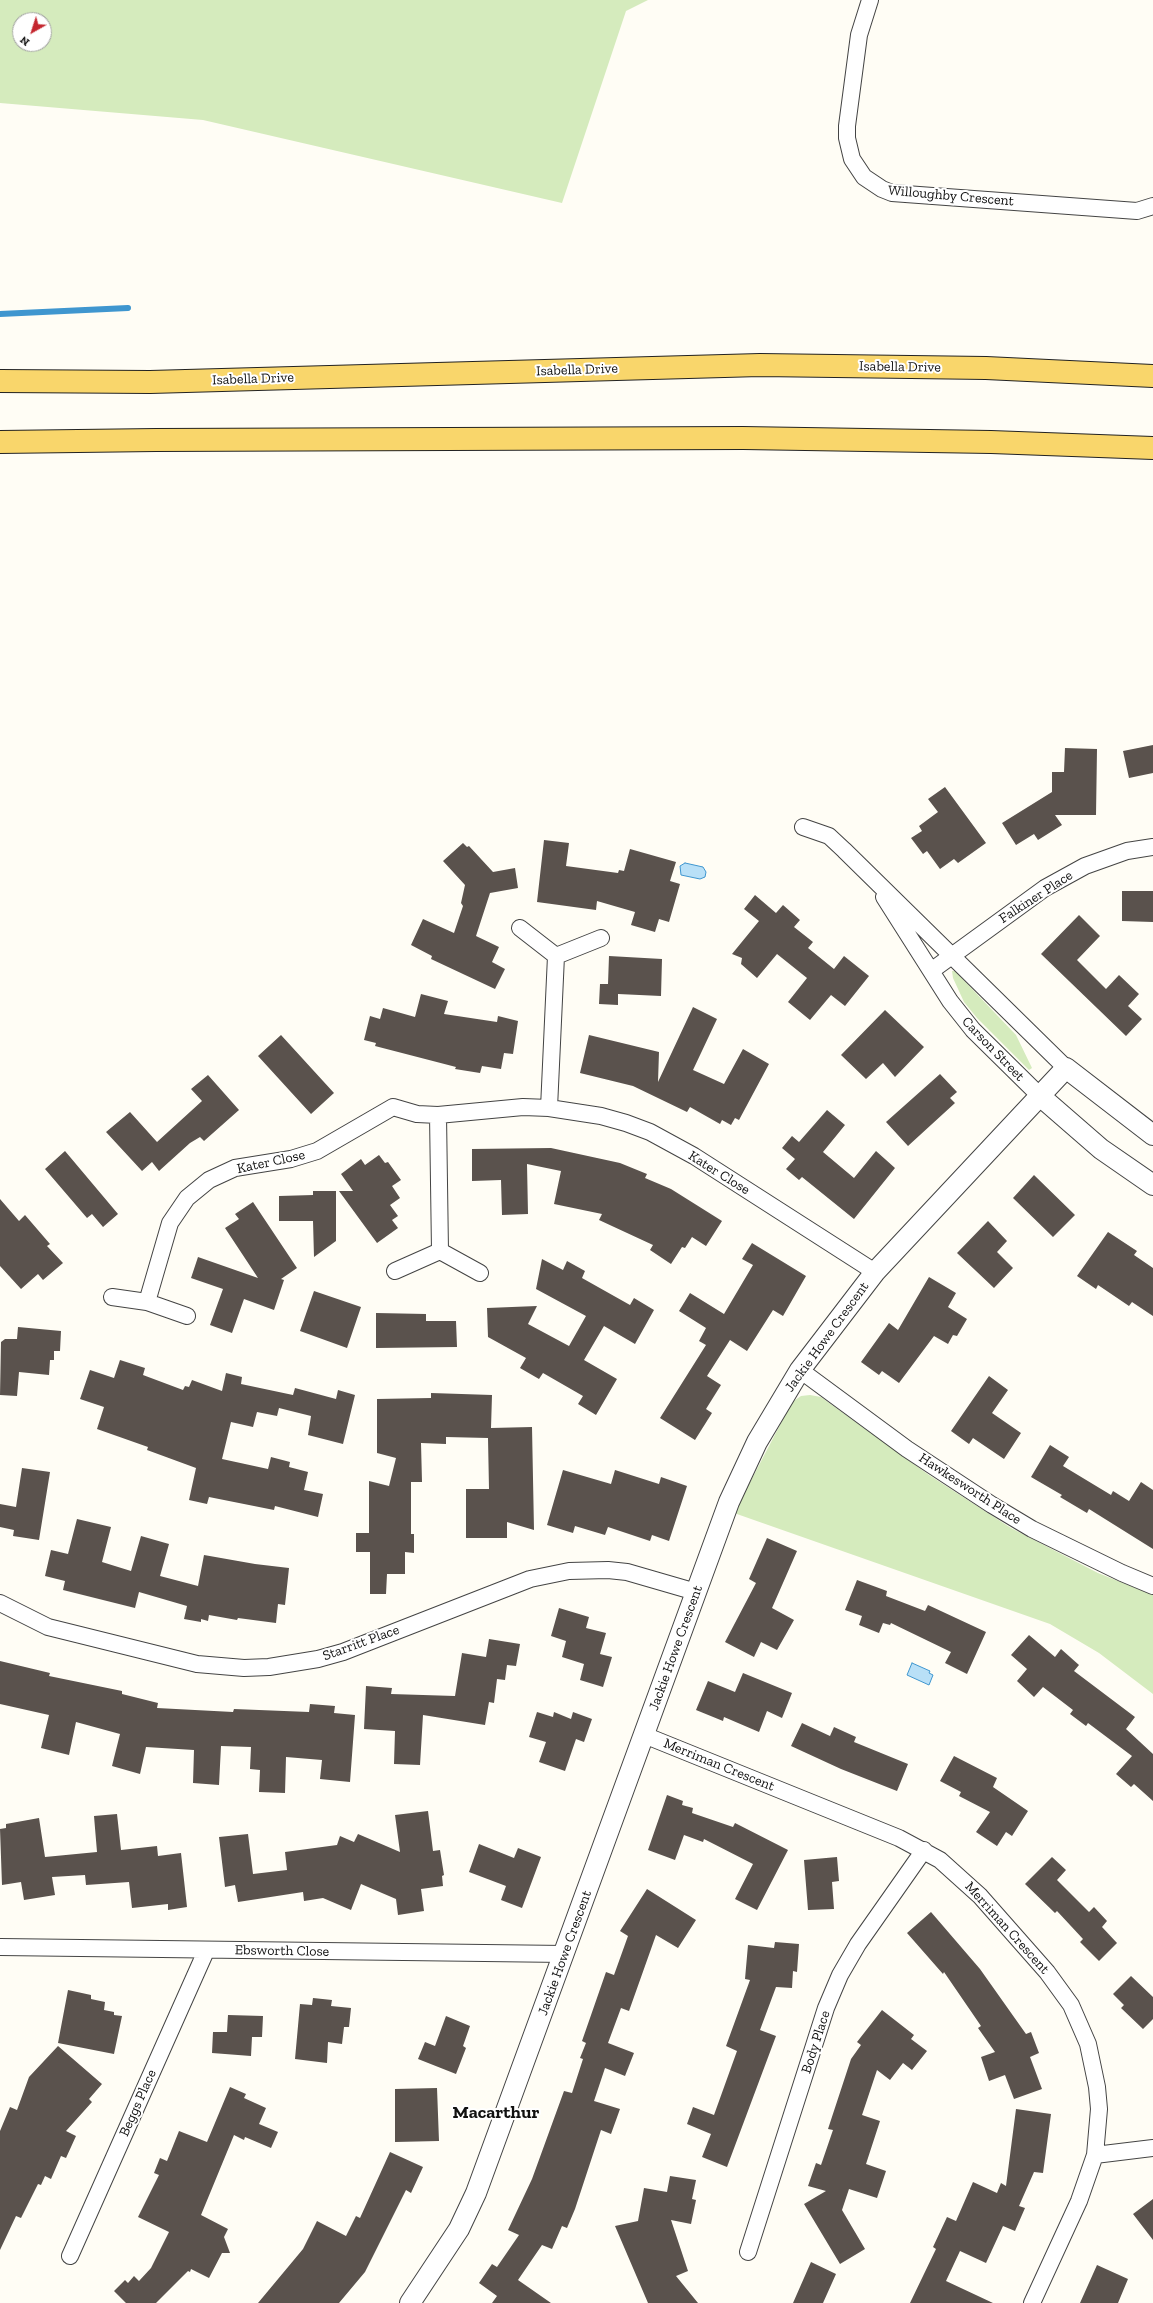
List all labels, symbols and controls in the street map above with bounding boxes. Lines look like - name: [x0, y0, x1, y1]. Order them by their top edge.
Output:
- north arrow: [12, 12, 52, 52]
- text: N: [17, 33, 32, 49]
- street label: Willoughby Crescent: [887, 182, 1015, 210]
- street label: Isabella Drive: [859, 358, 941, 376]
- street label: Isabella Drive: [536, 360, 618, 380]
- street label: Isabella Drive: [212, 369, 294, 389]
- street label: Falkiner Place: [996, 867, 1076, 927]
- street label: Carson Street: [958, 1013, 1028, 1085]
- street label: Kater Close: [235, 1147, 307, 1177]
- street label: Kater Close: [685, 1148, 753, 1198]
- street label: Jackie Howe Crescent: [781, 1279, 873, 1395]
- street label: Hawkesworth Place: [916, 1450, 1024, 1528]
- street label: Jackie Howe Crescent: [646, 1583, 706, 1713]
- street label: Starritt Place: [320, 1621, 402, 1665]
- street label: Merriman Crescent: [661, 1735, 777, 1795]
- street label: Merriman Crescent: [961, 1878, 1053, 1978]
- street label: Jackie Howe Crescent: [535, 1888, 595, 2018]
- street label: Ebsworth Close: [235, 1942, 329, 1960]
- street label: Body Place: [798, 2008, 834, 2076]
- street label: Beggs Place: [116, 2067, 160, 2139]
- district label: Macarthur: [453, 2102, 539, 2124]

